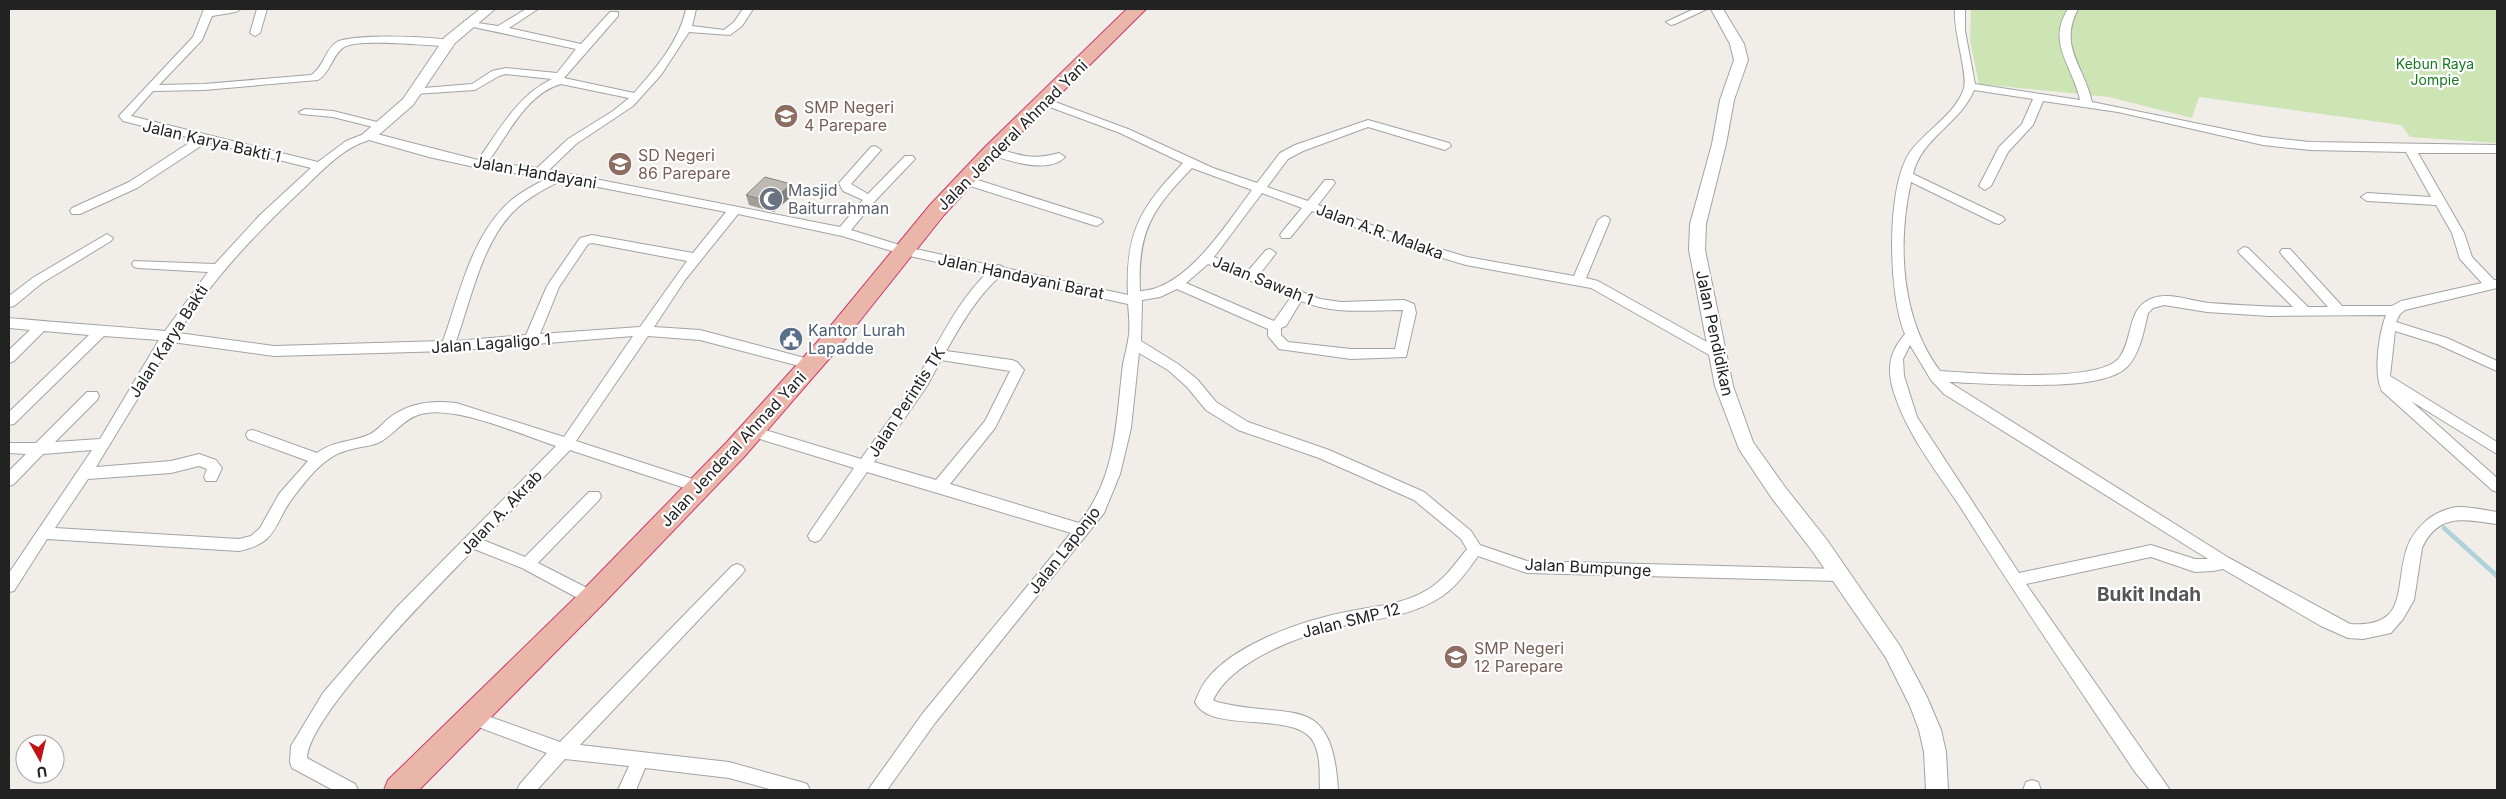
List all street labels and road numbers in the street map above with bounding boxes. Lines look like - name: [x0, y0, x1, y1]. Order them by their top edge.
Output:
- street label: Jalan Jenderal Ahmad Yani: [932, 55, 1092, 215]
- street label: Jalan Karya Bakti 1: [141, 115, 283, 167]
- street label: Jalan Handayani: [472, 151, 598, 193]
- street label: Jalan A.R. Malaka: [1314, 199, 1446, 263]
- street label: Jalan Handayani Barat: [936, 249, 1106, 303]
- street label: Jalan Sawah 1: [1210, 251, 1316, 309]
- street label: Jalan Pendidikan: [1692, 268, 1738, 398]
- street label: Jalan Karya Bakti: [124, 281, 212, 401]
- street label: Jalan Lagaligo 1: [430, 329, 552, 357]
- street label: Jalan Perintis TK: [863, 343, 949, 461]
- street label: Jalan Jenderal Ahmad Yani: [656, 367, 810, 531]
- street label: Jalan A. Akrab: [456, 466, 546, 558]
- street label: Jalan Laponjo: [1024, 502, 1104, 598]
- street label: Jalan Bumpunge: [1524, 554, 1652, 580]
- street label: Jalan SMP 12: [1300, 598, 1402, 642]

